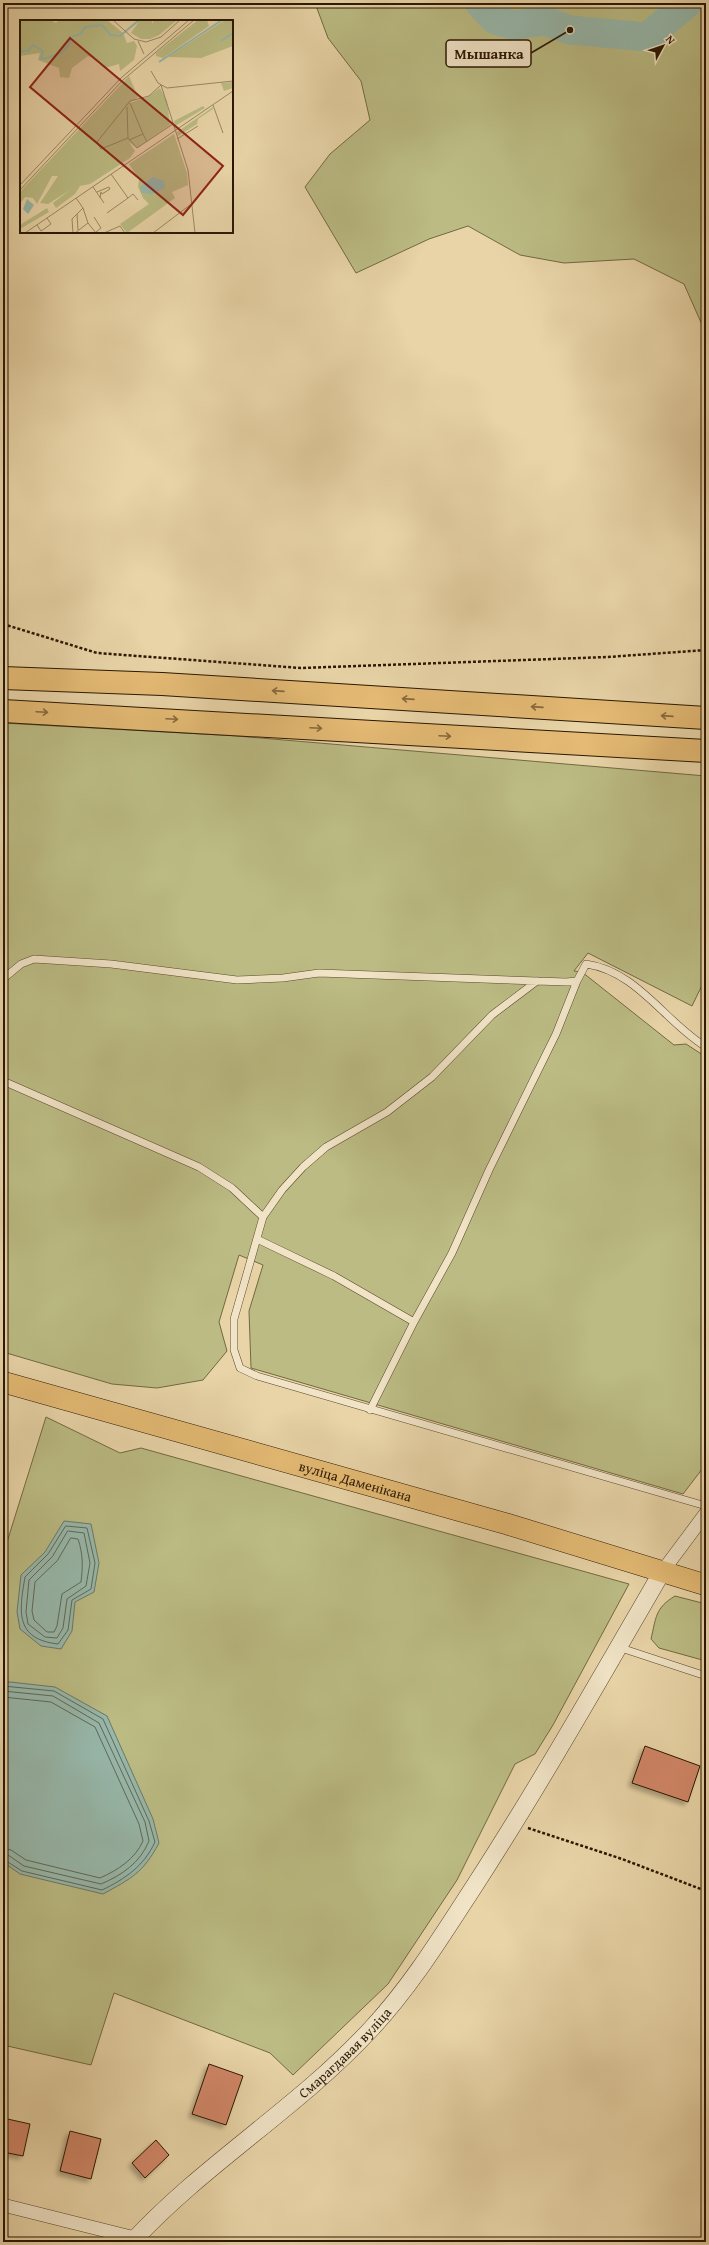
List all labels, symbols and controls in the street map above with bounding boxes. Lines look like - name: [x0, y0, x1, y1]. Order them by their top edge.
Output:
- inset map: [20, 20, 233, 233]
- north arrow: [643, 26, 683, 66]
- text: N: [662, 32, 680, 48]
- callout: Мышанка: [446, 40, 531, 67]
- text: Мышанка: [454, 43, 524, 64]
- one-way arrow: [272, 687, 285, 694]
- one-way arrow: [402, 696, 415, 703]
- one-way arrow: [531, 704, 544, 711]
- one-way arrow: [35, 709, 48, 716]
- one-way arrow: [661, 712, 674, 719]
- one-way arrow: [165, 715, 178, 723]
- one-way arrow: [309, 724, 322, 731]
- one-way arrow: [438, 732, 451, 739]
- street label: вуліца Даменікана: [297, 1456, 414, 1507]
- street label: Смарагдавая вуліца: [294, 2003, 396, 2103]

